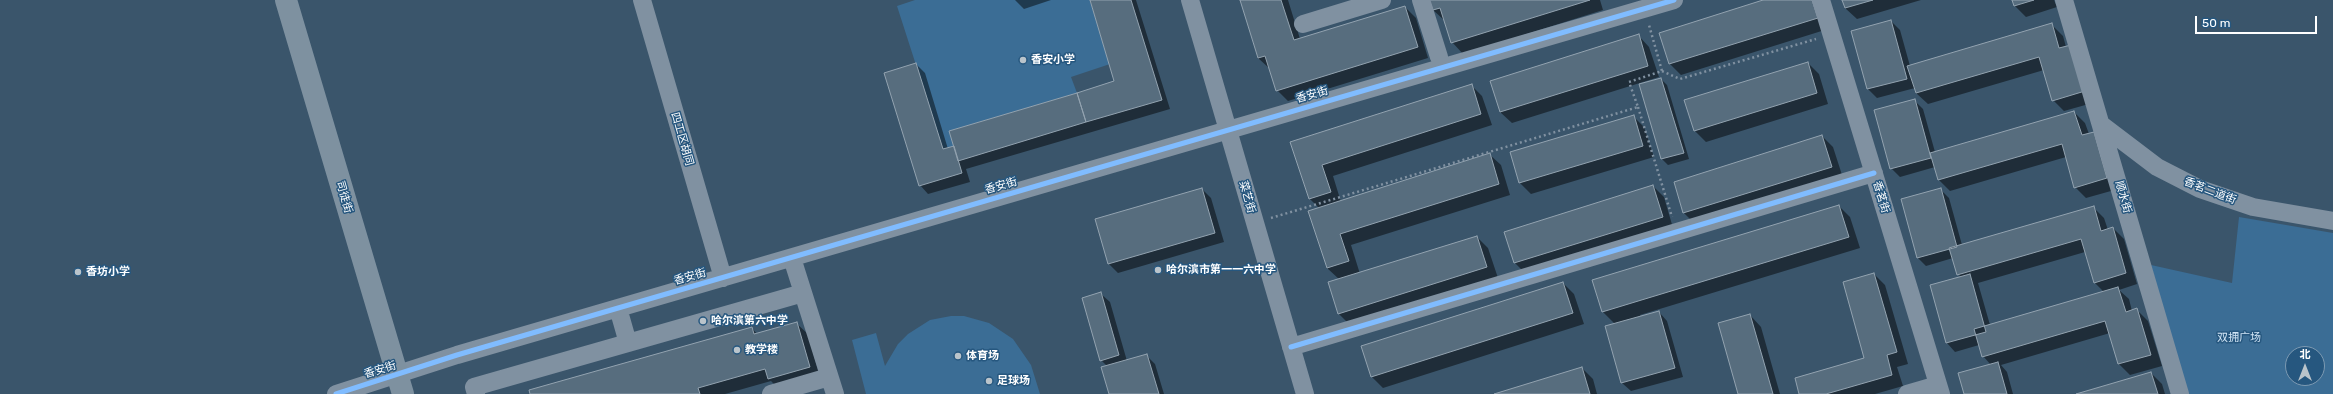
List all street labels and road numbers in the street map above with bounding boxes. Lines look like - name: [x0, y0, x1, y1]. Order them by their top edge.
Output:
- street label: 香安街: [1294, 84, 1330, 106]
- street label: 四工区胡同: [668, 111, 696, 167]
- street label: 香安街: [983, 175, 1019, 197]
- street label: 香茗二道街: [2182, 175, 2238, 207]
- street label: 司徒街: [333, 179, 355, 215]
- street label: 菜艺街: [1236, 179, 1258, 215]
- street label: 香茗街: [1870, 179, 1892, 215]
- street label: 顺水街: [2112, 179, 2134, 215]
- street label: 香安街: [672, 266, 708, 288]
- street label: 香安街: [362, 359, 398, 381]

